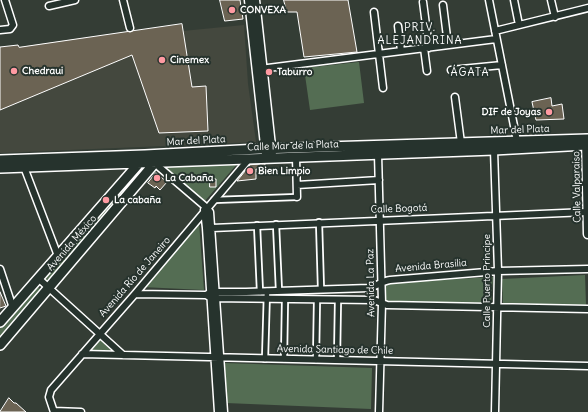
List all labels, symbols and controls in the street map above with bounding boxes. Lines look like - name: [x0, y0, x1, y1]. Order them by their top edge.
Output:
- place label: CONVEXA: [240, 4, 286, 16]
- marker: CONVEXA: [227, 5, 237, 15]
- district label: PRIV. ALEJANDRINA: [377, 21, 463, 47]
- place label: Cinemex: [170, 54, 209, 66]
- marker: Cinemex: [157, 55, 167, 65]
- place label: Chedraui: [22, 65, 63, 77]
- marker: Chedraui: [9, 66, 19, 76]
- place label: Taburro: [277, 66, 312, 78]
- district label: ÁGATA: [451, 66, 489, 80]
- marker: Taburro: [264, 67, 274, 77]
- place label: DIF de Joyas: [481, 106, 541, 118]
- marker: DIF de Joyas: [544, 107, 554, 117]
- street label: Mar del Plata: [490, 123, 550, 137]
- street label: Mar del Plata: [166, 133, 226, 149]
- street label: Calle Mar de la Plata: [247, 138, 339, 154]
- street label: Calle Valparaíso: [570, 151, 584, 223]
- place label: Bien Limpio: [258, 165, 310, 177]
- marker: Bien Limpio: [245, 166, 255, 176]
- place label: La Cabaña: [165, 172, 213, 184]
- marker: La Cabaña: [152, 173, 162, 183]
- place label: La cabaña: [114, 194, 161, 206]
- marker: La cabaña: [101, 195, 111, 205]
- street label: Calle Bogotá: [370, 202, 428, 216]
- street label: Avenida México: [45, 213, 99, 273]
- street label: Avenida Río de Janeiro: [97, 234, 173, 320]
- street label: Calle Puerto Príncipe: [481, 234, 493, 328]
- street label: Avenida La Paz: [364, 249, 378, 317]
- street label: Avenida Brasilia: [395, 257, 467, 275]
- street label: Avenida Santiago de Chile: [277, 343, 393, 357]

